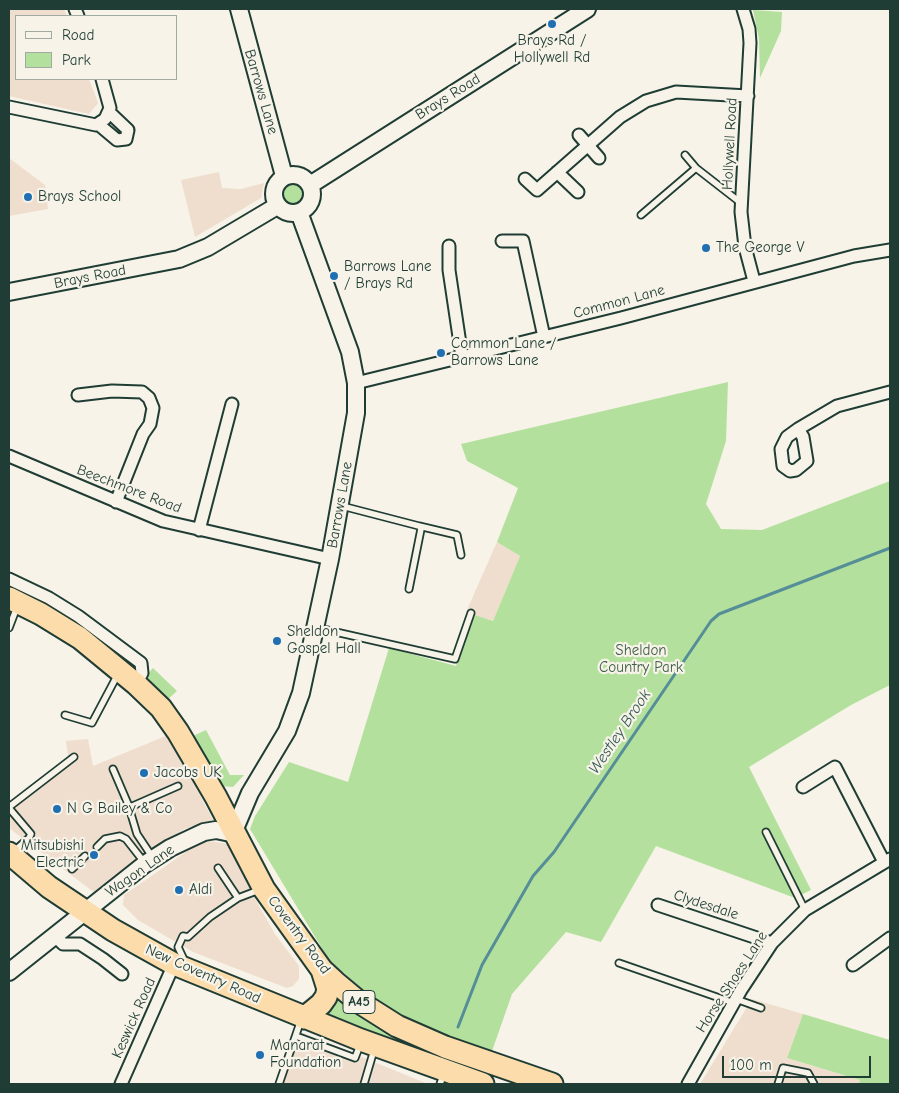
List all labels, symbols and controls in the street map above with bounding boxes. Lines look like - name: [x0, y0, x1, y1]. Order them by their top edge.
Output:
- legend: [15, 15, 178, 80]
- marker: Brays Rd / Hollywell Rd: [546, 18, 558, 30]
- text: Road: [62, 26, 94, 44]
- place label: Brays Rd / Hollywell Rd: [514, 32, 590, 67]
- street label: Barrows Lane: [240, 47, 282, 137]
- text: Park: [62, 51, 91, 69]
- street label: Brays Road: [412, 70, 484, 124]
- street label: Hollywell Road: [719, 97, 741, 191]
- place label: Brays School: [38, 188, 121, 206]
- marker: Brays School: [22, 191, 34, 203]
- place label: The George V: [716, 239, 805, 257]
- marker: The George V: [700, 242, 712, 254]
- place label: Barrows Lane / Brays Rd: [344, 258, 432, 293]
- street label: Brays Road: [52, 261, 128, 293]
- marker: Barrows Lane / Brays Rd: [328, 270, 340, 282]
- street label: Common Lane: [571, 281, 667, 323]
- place label: Common Lane / Barrows Lane: [451, 335, 557, 370]
- marker: Common Lane / Barrows Lane: [435, 347, 447, 359]
- street label: Barrows Lane: [324, 460, 356, 550]
- street label: Beechmore Road: [74, 461, 184, 517]
- place label: Sheldon Gospel Hall: [287, 623, 361, 658]
- marker: Sheldon Gospel Hall: [271, 635, 283, 647]
- park label: Sheldon Country Park: [599, 642, 683, 677]
- water label: Westley Brook: [585, 686, 655, 778]
- place label: Jacobs UK: [154, 764, 222, 782]
- marker: Jacobs UK: [138, 767, 150, 779]
- place label: N G Bailey & Co: [67, 800, 172, 818]
- marker: N G Bailey & Co: [51, 803, 63, 815]
- place label: Mitsubishi Electric: [21, 837, 84, 872]
- street label: Wagon Lane: [102, 841, 178, 901]
- marker: Mitsubishi Electric: [88, 849, 100, 861]
- place label: Aldi: [189, 881, 212, 899]
- marker: Aldi: [173, 884, 185, 896]
- street label: Clydesdale: [671, 886, 741, 924]
- street label: Coventry Road: [264, 892, 334, 978]
- street label: Horse Shoes Lane: [693, 928, 771, 1036]
- street label: New Coventry Road: [142, 940, 264, 1008]
- street label: Keswick Road: [108, 975, 160, 1061]
- road number: A45: [343, 990, 375, 1014]
- place label: Manarat Foundation: [270, 1037, 341, 1072]
- scale bar: [724, 1046, 873, 1078]
- marker: Manarat Foundation: [254, 1049, 266, 1061]
- text: 100 m: [730, 1056, 772, 1074]

